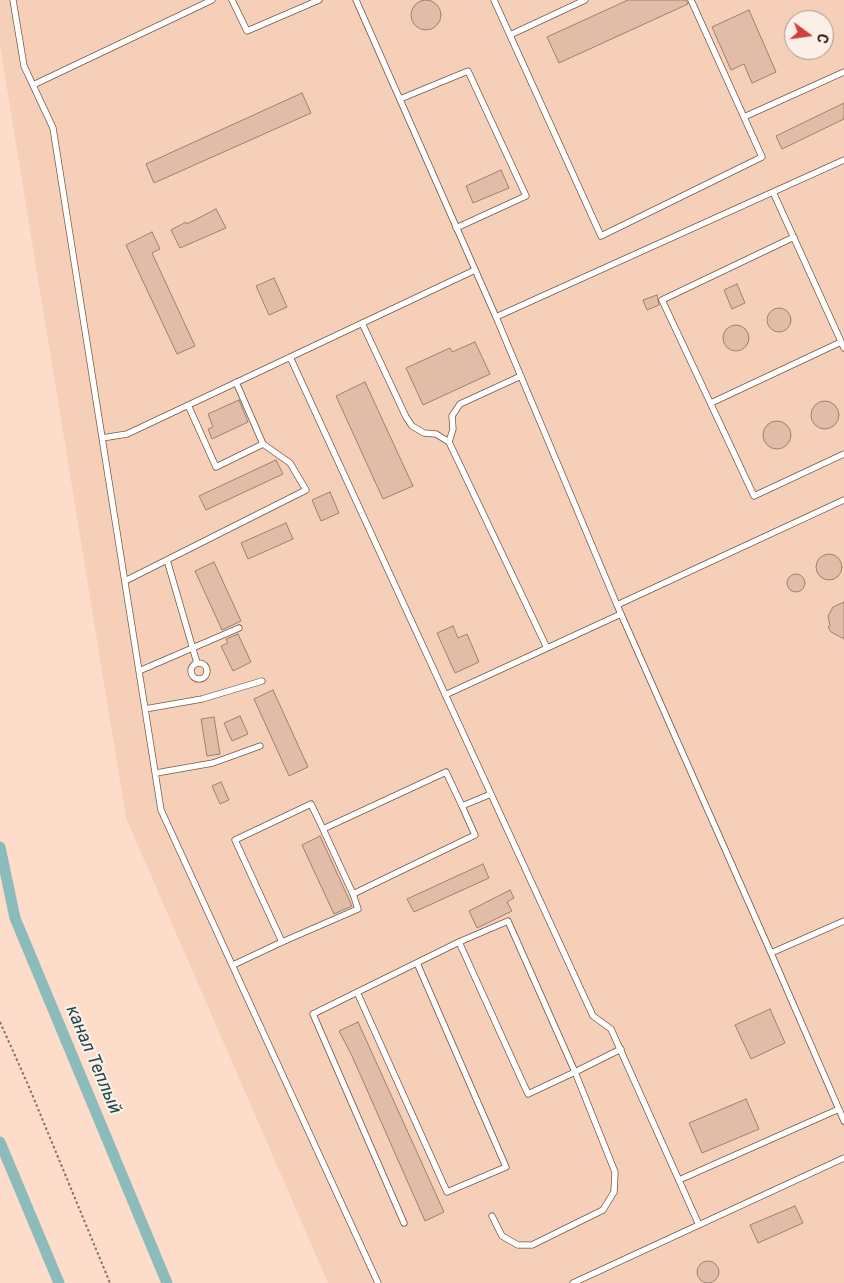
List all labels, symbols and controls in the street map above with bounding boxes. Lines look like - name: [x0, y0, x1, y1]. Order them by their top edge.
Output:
- north arrow: [784, 10, 834, 60]
- text: С: [814, 32, 831, 45]
- water label: канал Теплый: [60, 1003, 126, 1117]

